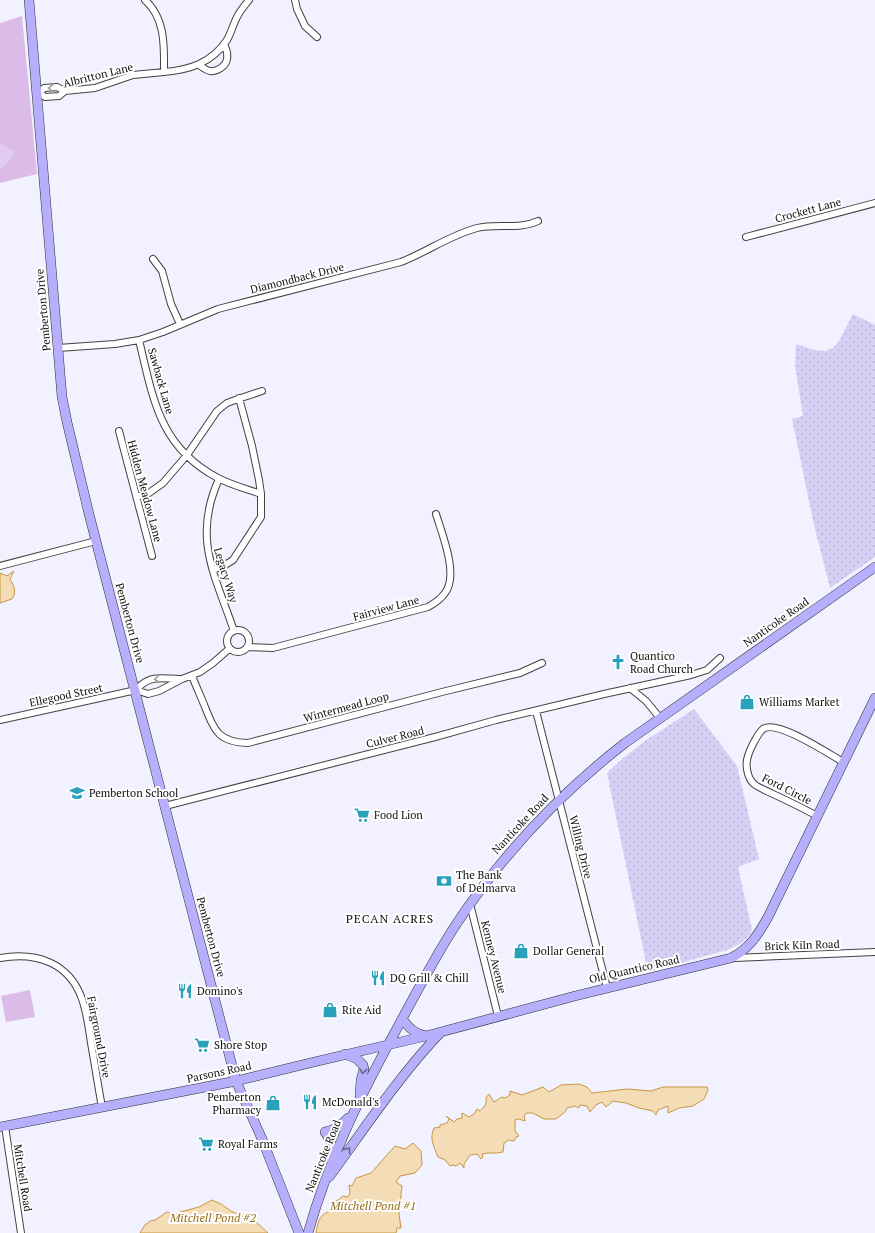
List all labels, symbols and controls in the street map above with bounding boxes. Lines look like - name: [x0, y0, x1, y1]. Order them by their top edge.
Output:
- street label: Albritton Lane: [62, 59, 135, 90]
- one-way arrow: [48, 84, 54, 92]
- street label: Crockett Lane: [773, 194, 843, 226]
- street label: Diamondback Drive: [249, 259, 346, 296]
- street label: Pemberton Drive: [32, 268, 54, 352]
- street label: Sawback Lane: [145, 346, 177, 416]
- street label: Hidden Meadow Lane: [125, 438, 166, 544]
- street label: Legacy Way: [211, 546, 241, 605]
- street label: Pemberton Drive: [113, 581, 148, 665]
- street label: Fairview Lane: [351, 592, 421, 624]
- street label: Nanticoke Road: [741, 594, 811, 650]
- place label: Quantico Road Church: [630, 649, 693, 676]
- church icon: Quantico Road Church: [609, 653, 627, 671]
- one-way arrow: [154, 674, 160, 683]
- street label: Ellegood Street: [28, 680, 104, 710]
- street label: Wintermead Loop: [302, 689, 390, 725]
- shop icon: Williams Market: [738, 693, 756, 711]
- place label: Williams Market: [759, 695, 839, 709]
- street label: Culver Road: [365, 723, 425, 751]
- street label: Ford Circle: [760, 771, 814, 808]
- school or university icon: Pemberton School: [68, 784, 86, 802]
- place label: Pemberton School: [89, 786, 178, 800]
- street label: Nanticoke Road: [489, 791, 551, 857]
- supermarket icon: Food Lion: [353, 806, 371, 824]
- place label: Food Lion: [374, 808, 423, 822]
- street label: Willing Drive: [566, 814, 596, 881]
- place label: The Bank of Delmarva: [456, 868, 516, 895]
- bank icon: The Bank of Delmarva: [435, 872, 453, 890]
- street label: Pemberton Drive: [194, 895, 229, 979]
- district label: PECAN ACRES: [346, 911, 434, 926]
- street label: Kenney Avenue: [478, 919, 510, 995]
- street label: Brick Kiln Road: [764, 937, 840, 953]
- shop icon: Dollar General: [512, 942, 530, 960]
- place label: Dollar General: [533, 944, 604, 958]
- street label: Old Quantico Road: [587, 952, 681, 986]
- restaurant icon: DQ Grill & Chill: [369, 969, 387, 987]
- place label: DQ Grill & Chill: [390, 971, 469, 985]
- restaurant icon: Domino's: [176, 982, 194, 1000]
- place label: Domino's: [197, 984, 243, 998]
- street label: Fairground Drive: [84, 995, 114, 1080]
- shop icon: Rite Aid: [321, 1001, 339, 1019]
- place label: Rite Aid: [342, 1003, 381, 1017]
- supermarket icon: Shore Stop: [193, 1036, 211, 1054]
- place label: Shore Stop: [214, 1038, 267, 1052]
- street label: Parsons Road: [185, 1058, 253, 1086]
- one-way arrow: [358, 1068, 367, 1074]
- place label: Pemberton Pharmacy: [207, 1090, 261, 1117]
- restaurant icon: McDonald's: [301, 1093, 319, 1111]
- shop icon: Pemberton Pharmacy: [264, 1094, 282, 1112]
- place label: McDonald's: [322, 1095, 379, 1109]
- street label: Nanticoke Road: [302, 1118, 344, 1194]
- supermarket icon: Royal Farms: [197, 1135, 215, 1153]
- place label: Royal Farms: [218, 1137, 278, 1151]
- street label: Mitchell Road: [11, 1143, 35, 1213]
- one-way arrow: [343, 1148, 350, 1155]
- water label: Mitchell Pond #1: [329, 1198, 416, 1213]
- water label: Mitchell Pond #2: [169, 1210, 257, 1225]

